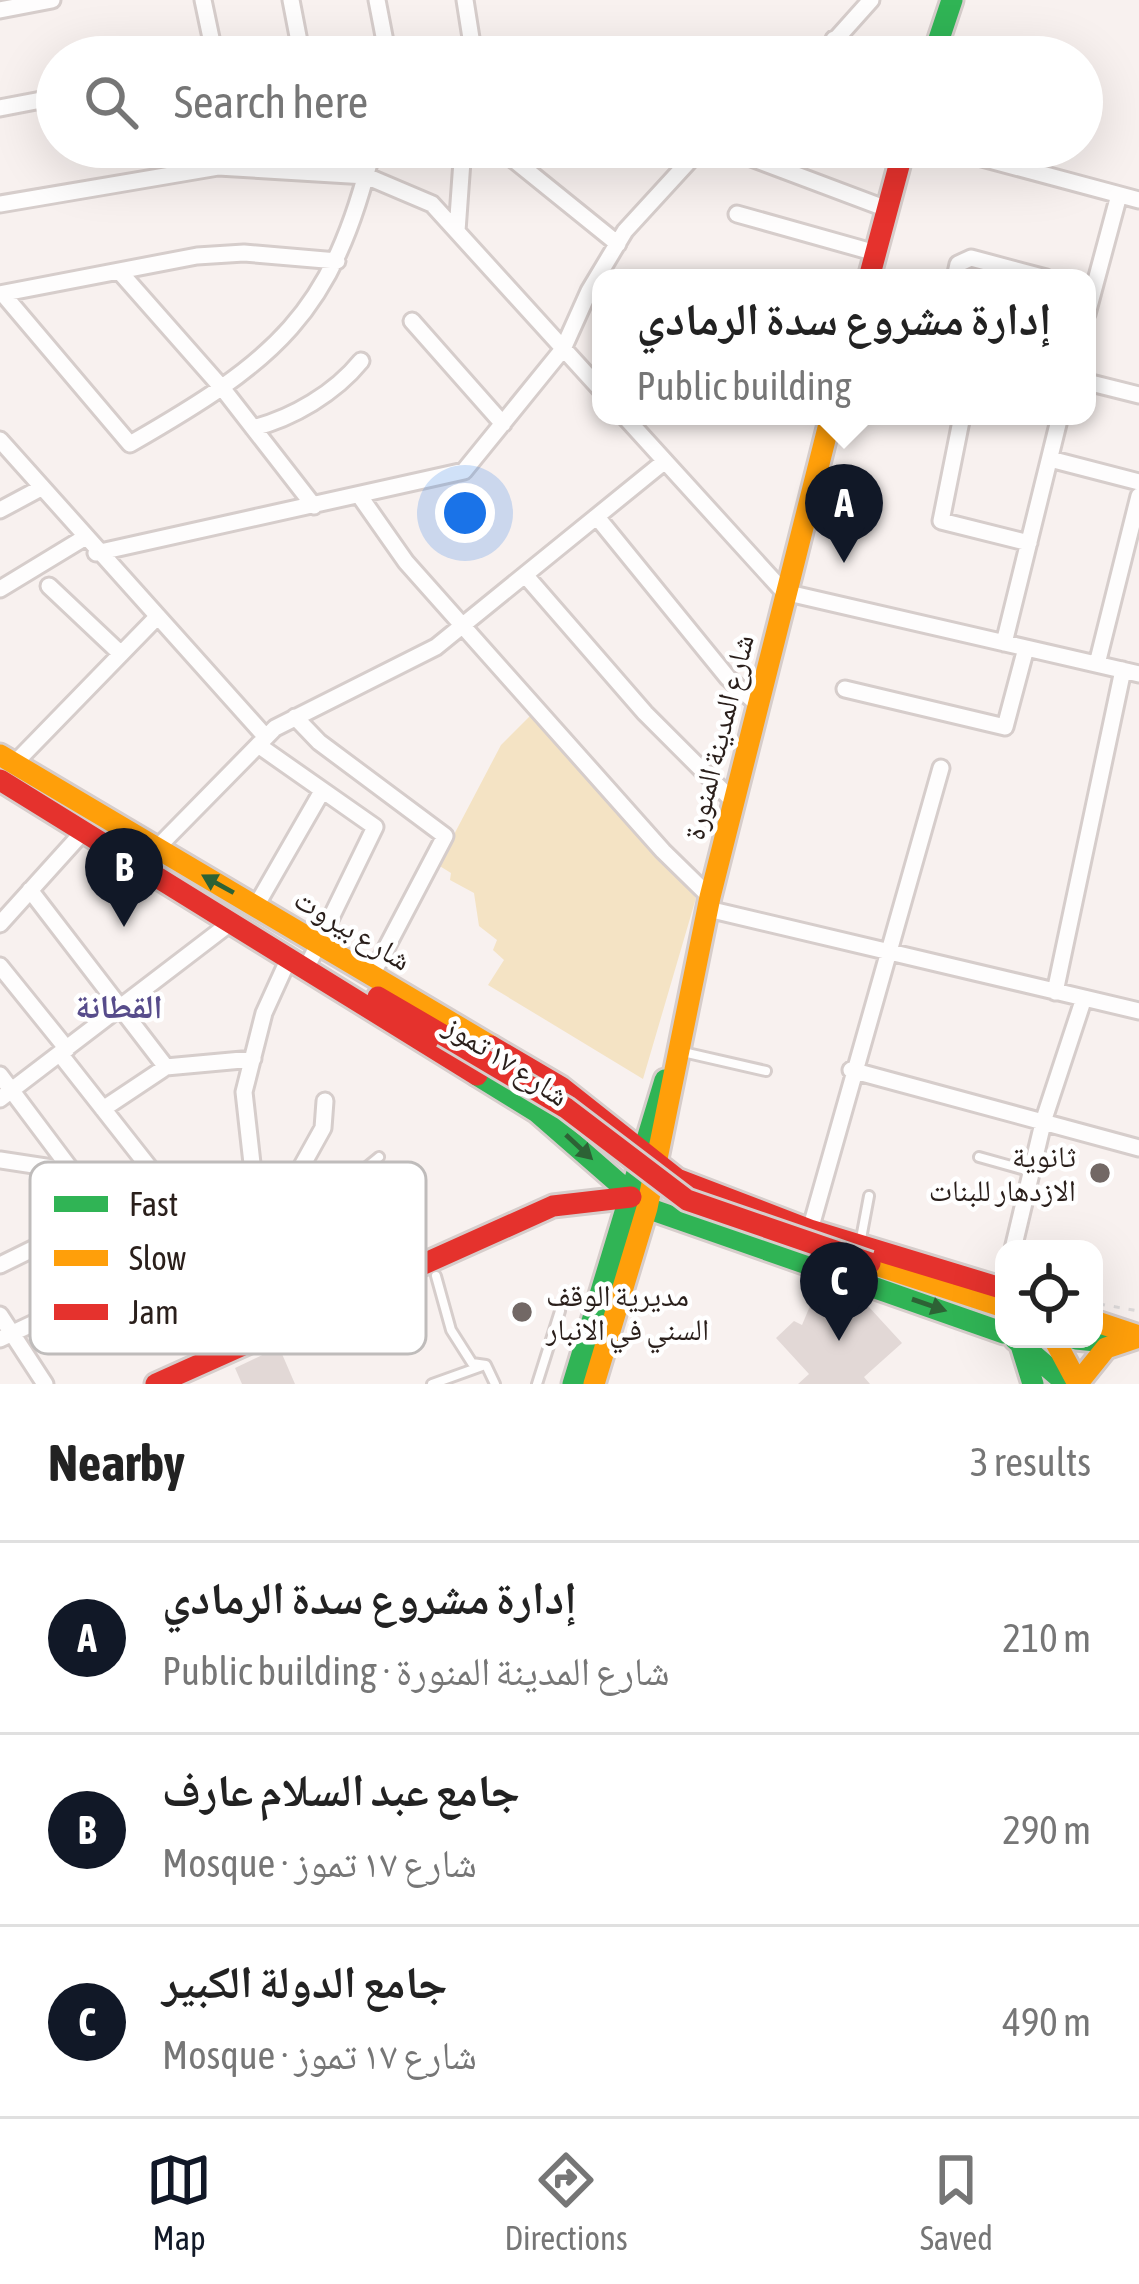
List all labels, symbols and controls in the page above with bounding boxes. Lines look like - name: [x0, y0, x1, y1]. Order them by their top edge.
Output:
- search box: [36, 36, 1103, 168]
- icon: search: [78, 69, 144, 135]
- text: Search here: [174, 76, 368, 128]
- popup: [592, 269, 1096, 425]
- text: إدارة مشروع سدة الرمادي: [637, 293, 1051, 345]
- text: Public building: [637, 364, 851, 408]
- pin: A: [805, 464, 883, 563]
- your location: [435, 483, 495, 543]
- street label: شارع المدينة المنورة: [676, 631, 763, 844]
- pin: B: [85, 828, 163, 927]
- one-way arrow: [200, 874, 235, 895]
- street label: شارع بيروت: [287, 881, 417, 979]
- district label: القطانة: [75, 987, 163, 1025]
- street label: شارع ١٧ تموز: [436, 1007, 575, 1115]
- one-way arrow: [564, 1133, 593, 1161]
- place label: ثانوية الازدهار للبنات: [929, 1139, 1076, 1208]
- marker: ثانوية الازدهار للبنات: [1087, 1160, 1113, 1186]
- legend: [30, 1162, 426, 1354]
- text: Fast: [129, 1185, 178, 1223]
- text: Slow: [129, 1239, 186, 1277]
- map controls: [995, 1240, 1103, 1348]
- button: locate: [995, 1240, 1103, 1348]
- pin: C: [800, 1242, 878, 1341]
- place label: مديرية الوقف السني في الانبار: [545, 1278, 709, 1354]
- text: Jam: [129, 1293, 179, 1331]
- one-way arrow: [911, 1297, 948, 1316]
- marker: مديرية الوقف السني في الانبار: [509, 1299, 535, 1325]
- text: Nearby: [48, 1433, 185, 1492]
- text: 3 results: [970, 1440, 1091, 1484]
- text: إدارة مشروع سدة الرمادي: [162, 1572, 577, 1624]
- text: A: [77, 1616, 97, 1660]
- text: 210 m: [1003, 1616, 1091, 1660]
- text: Public building · شارع المدينة المنورة: [162, 1649, 670, 1693]
- text: جامع عبد السلام عارف: [162, 1764, 520, 1816]
- text: B: [78, 1808, 96, 1852]
- text: 290 m: [1003, 1808, 1091, 1852]
- text: Mosque · شارع ١٧ تموز: [162, 1841, 477, 1885]
- text: جامع الدولة الكبير: [162, 1956, 447, 2008]
- text: C: [78, 2000, 96, 2044]
- text: 490 m: [1003, 2000, 1091, 2044]
- text: Mosque · شارع ١٧ تموز: [162, 2033, 477, 2077]
- tab: Map: [146, 2147, 212, 2257]
- tab: Directions: [504, 2147, 628, 2257]
- tab: Saved: [920, 2147, 993, 2257]

